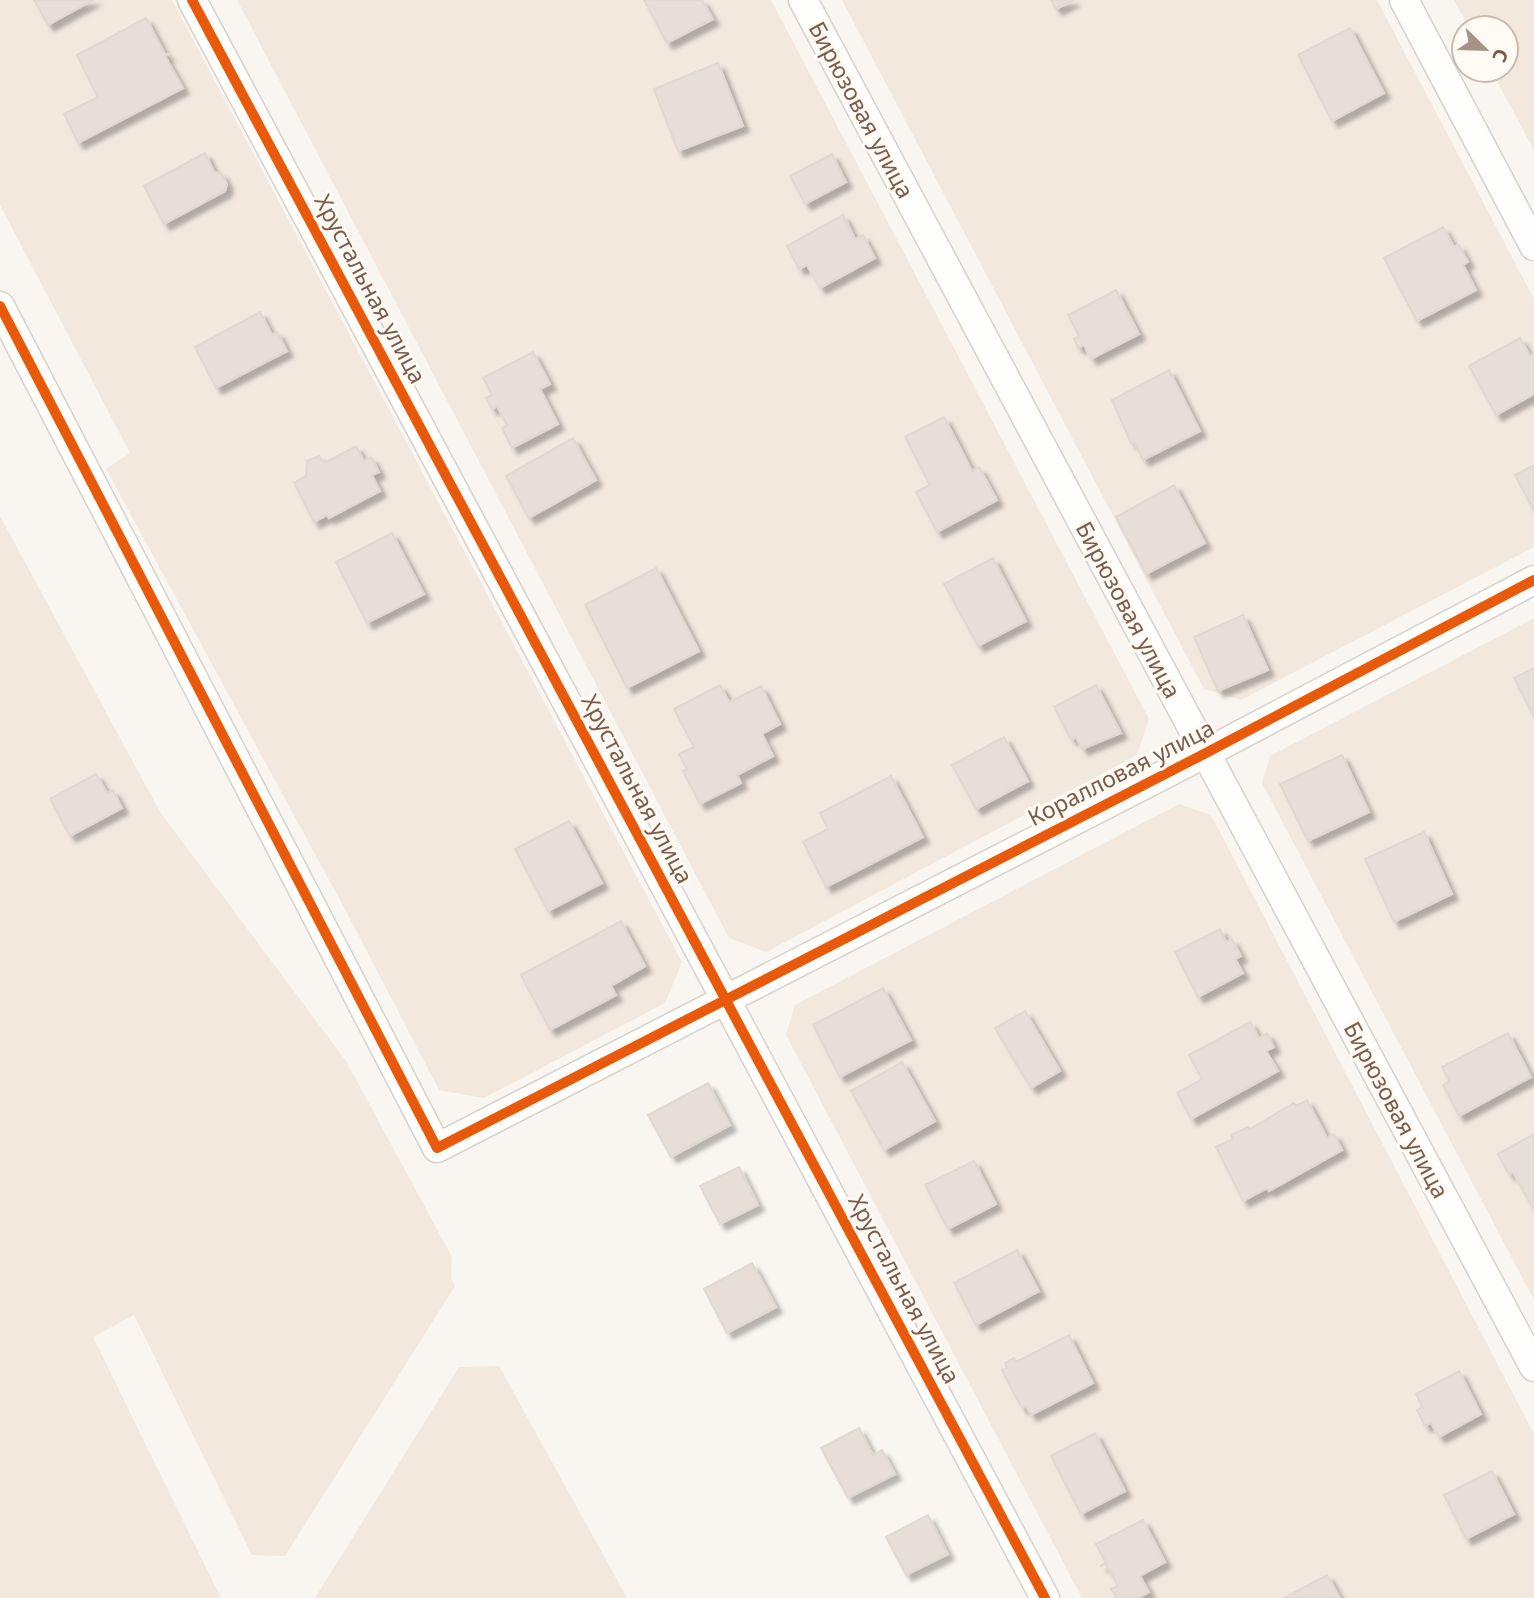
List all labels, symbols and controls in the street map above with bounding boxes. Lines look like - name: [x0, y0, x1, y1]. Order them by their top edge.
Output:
- north arrow: [1450, 14, 1520, 84]
- street label: Бирюзовая улица: [802, 16, 922, 204]
- text: С: [1486, 45, 1515, 66]
- street label: Хрустальная улица: [307, 188, 434, 389]
- street label: Бирюзовая улица: [1069, 516, 1189, 704]
- street label: Хрустальная улица: [574, 688, 701, 889]
- street label: Коралловая улица: [1022, 711, 1219, 833]
- street label: Бирюзовая улица: [1337, 1016, 1457, 1204]
- street label: Хрустальная улица: [841, 1188, 968, 1389]

